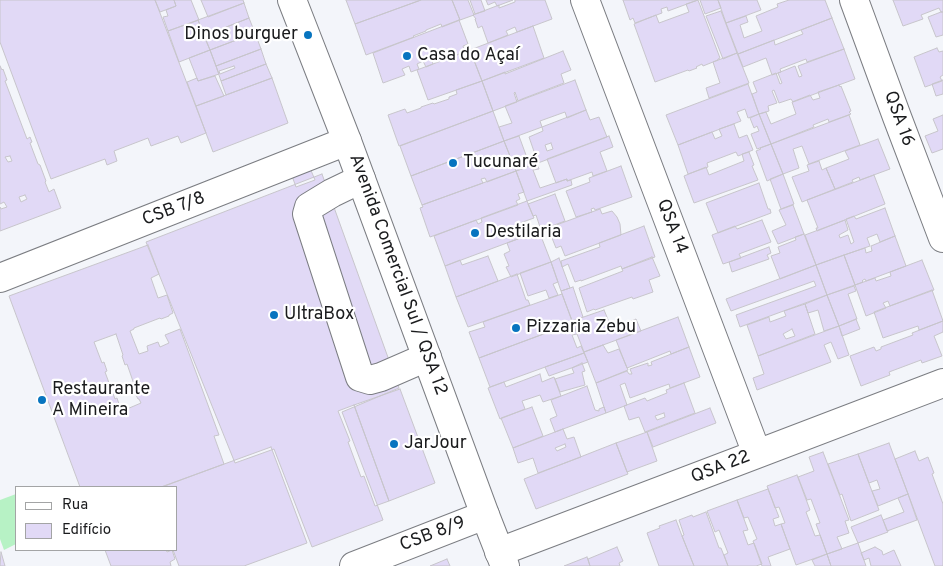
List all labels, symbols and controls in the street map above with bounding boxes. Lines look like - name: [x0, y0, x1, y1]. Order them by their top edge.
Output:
- place label: Dinos burguer: [184, 24, 298, 46]
- marker: Dinos burguer: [302, 29, 314, 41]
- place label: Casa do Açaí: [417, 45, 519, 67]
- marker: Casa do Açaí: [401, 50, 413, 62]
- street label: QSA 16: [878, 88, 918, 150]
- street label: Avenida Comercial Sul / QSA 12: [343, 152, 451, 398]
- place label: Tucunaré: [463, 152, 538, 174]
- marker: Tucunaré: [447, 157, 459, 169]
- street label: CSB 7/8: [140, 188, 208, 232]
- street label: QSA 14: [651, 196, 691, 258]
- place label: Destilaria: [485, 222, 561, 244]
- marker: Destilaria: [469, 227, 481, 239]
- place label: UltraBox: [284, 304, 354, 326]
- marker: UltraBox: [268, 309, 280, 321]
- place label: Pizzaria Zebu: [526, 317, 636, 339]
- marker: Pizzaria Zebu: [510, 322, 522, 334]
- place label: Restaurante A Mineira: [52, 379, 150, 422]
- marker: Restaurante A Mineira: [36, 394, 48, 406]
- place label: JarJour: [404, 433, 467, 455]
- marker: JarJour: [388, 438, 400, 450]
- street label: QSA 22: [688, 447, 754, 489]
- legend: [15, 486, 178, 551]
- text: Rua: [62, 496, 88, 515]
- street label: CSB 8/9: [397, 513, 469, 557]
- text: Edifício: [62, 521, 111, 540]

